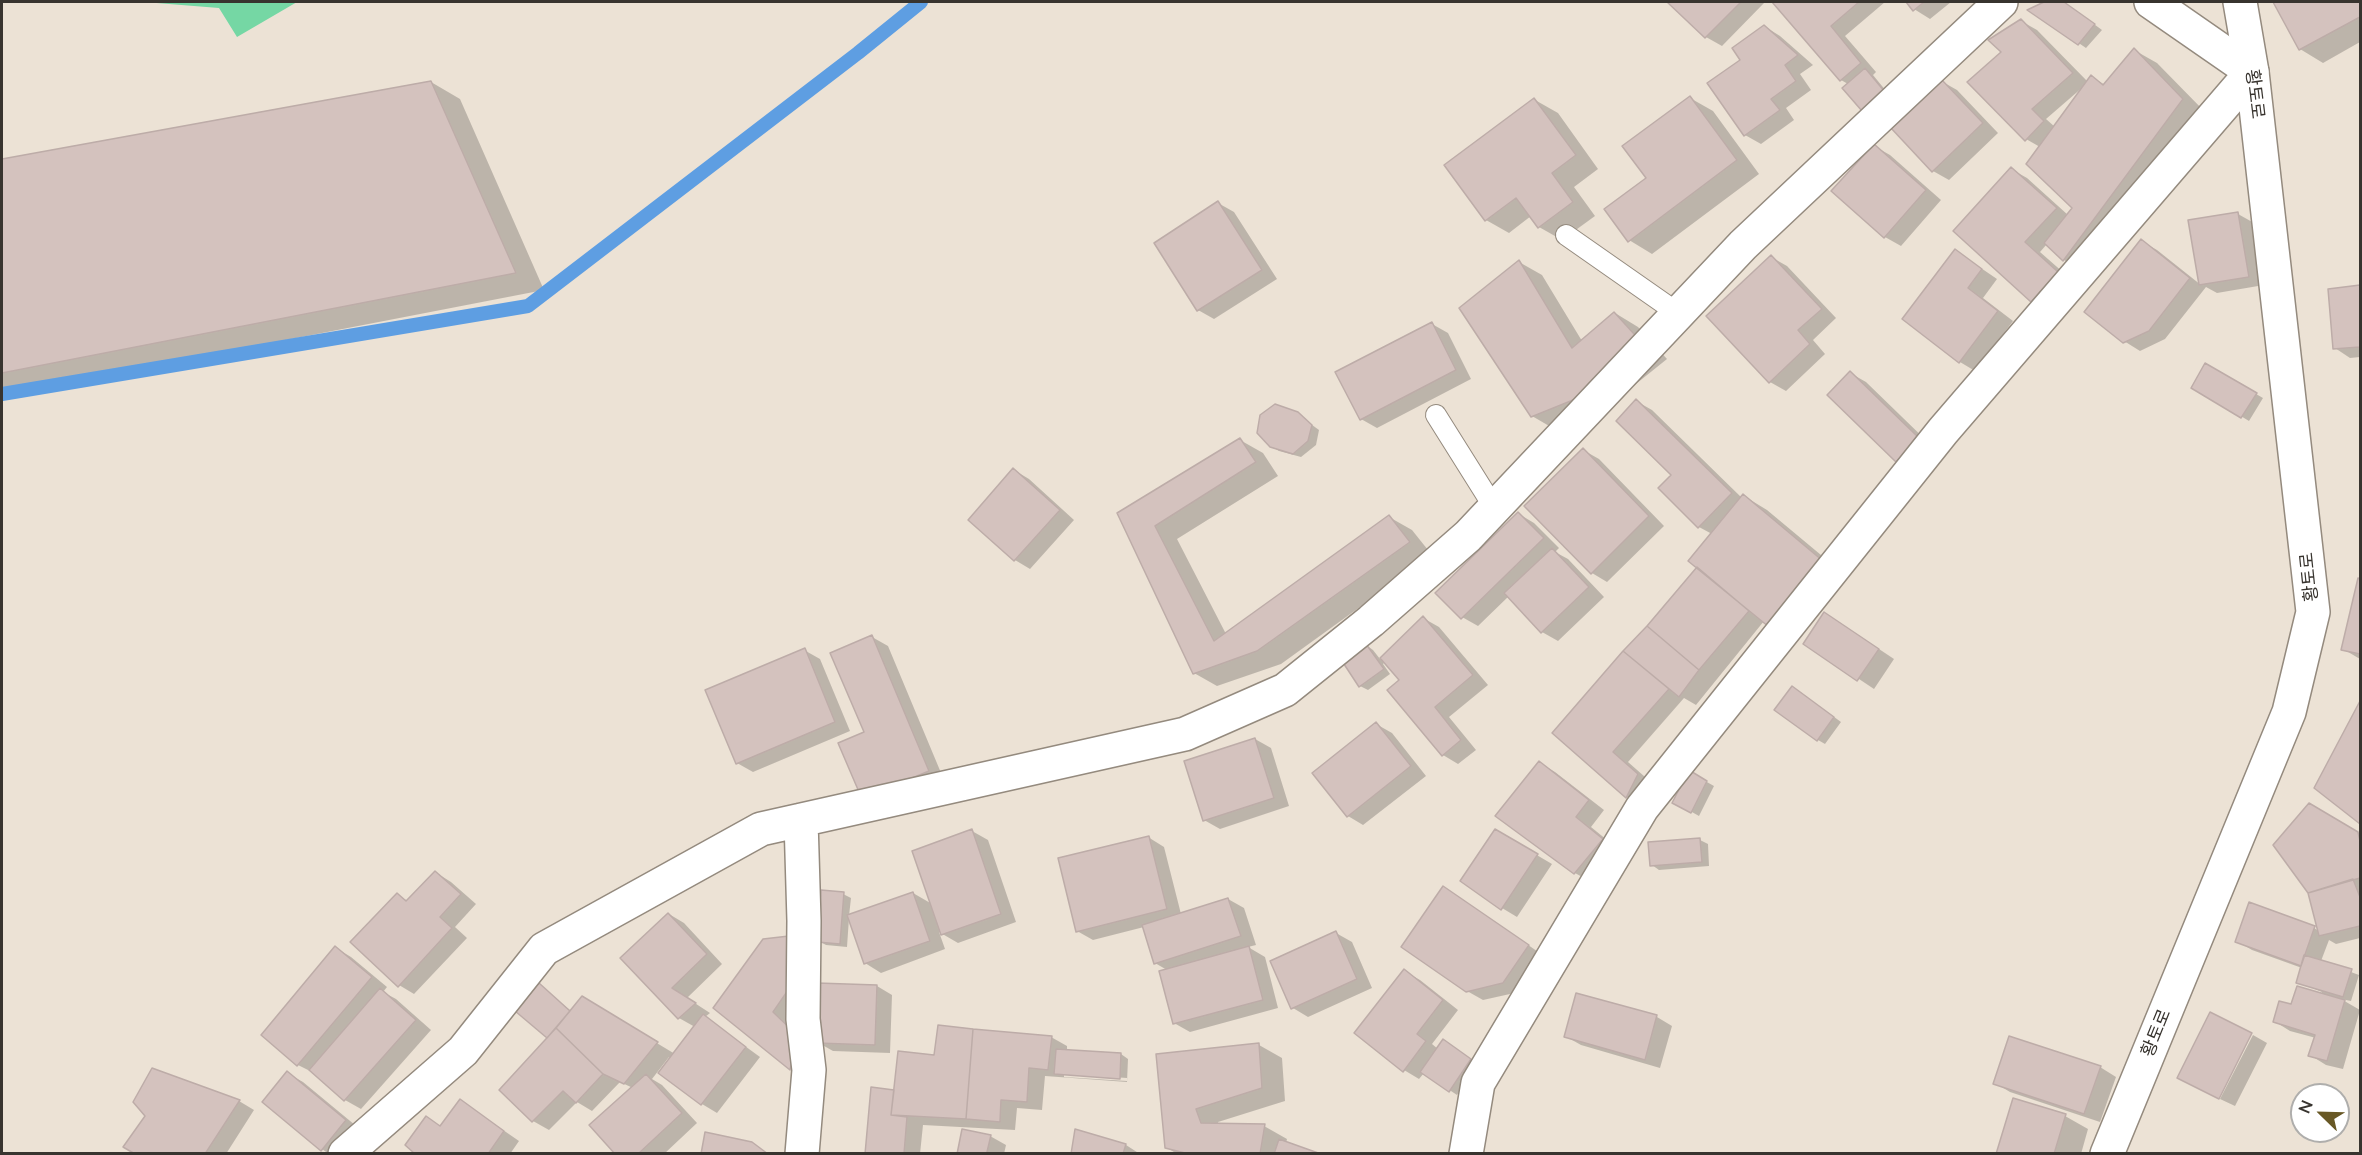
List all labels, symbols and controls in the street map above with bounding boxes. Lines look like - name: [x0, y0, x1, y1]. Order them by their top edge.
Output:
- street label: 황토로: [2241, 68, 2269, 120]
- street label: 황토로: [2296, 551, 2322, 603]
- street label: 황토로: [2137, 1006, 2175, 1060]
- north arrow: [2290, 1083, 2350, 1143]
- text: N: [2294, 1097, 2316, 1116]

